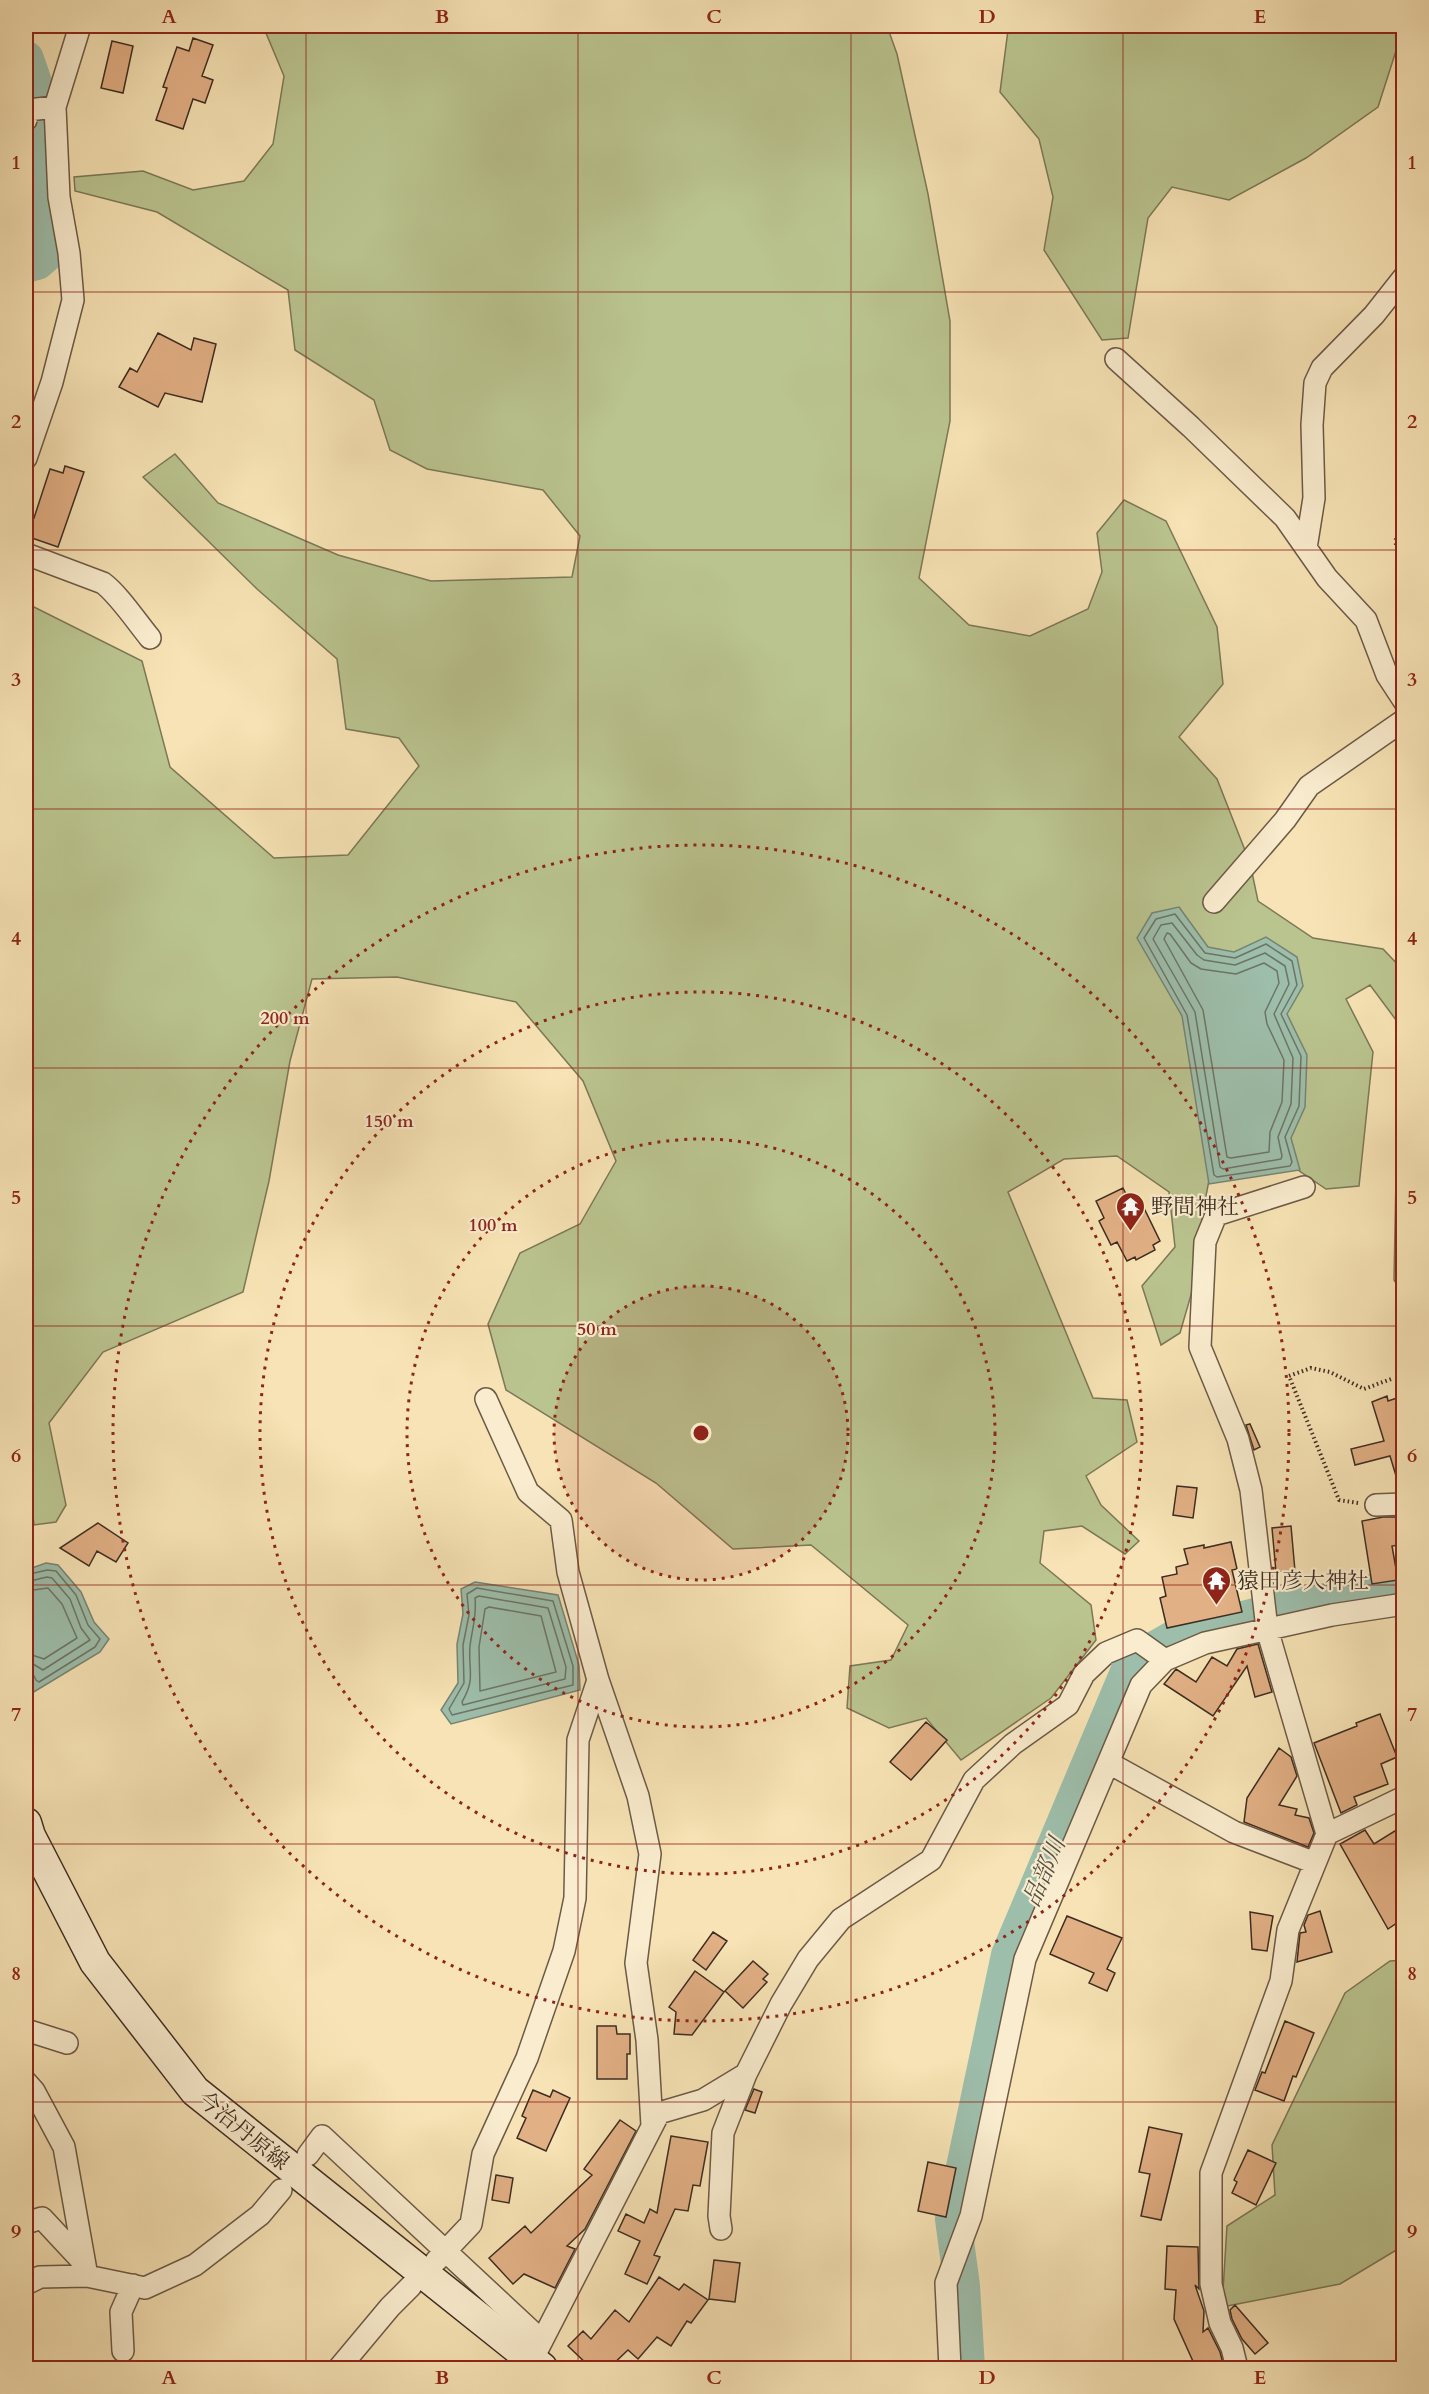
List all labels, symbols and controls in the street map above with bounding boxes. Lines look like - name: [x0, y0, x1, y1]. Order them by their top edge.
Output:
- text: A: [161, 3, 177, 30]
- text: B: [435, 3, 449, 30]
- text: C: [706, 3, 722, 30]
- text: D: [978, 3, 996, 30]
- text: E: [1254, 3, 1266, 30]
- text: 1: [11, 149, 21, 176]
- text: 1: [1407, 149, 1417, 176]
- text: 2: [11, 408, 21, 435]
- text: 2: [1407, 408, 1417, 435]
- text: 3: [11, 666, 21, 693]
- text: 3: [1407, 666, 1417, 693]
- text: 4: [11, 925, 21, 952]
- text: 4: [1407, 925, 1417, 952]
- text: 200 m: [260, 1006, 310, 1031]
- text: 150 m: [364, 1109, 414, 1134]
- text: 5: [11, 1184, 21, 1211]
- text: 5: [1407, 1184, 1417, 1211]
- temple icon: 野間神社: [1114, 1190, 1146, 1232]
- place label: 野間神社: [1151, 1192, 1239, 1222]
- text: 100 m: [468, 1213, 518, 1238]
- text: 50 m: [577, 1317, 617, 1342]
- centre of rings: [691, 1423, 711, 1443]
- text: 6: [11, 1442, 21, 1469]
- text: 6: [1407, 1442, 1417, 1469]
- temple icon: 猿田彦大神社: [1200, 1564, 1232, 1606]
- place label: 猿田彦大神社: [1237, 1566, 1369, 1596]
- text: 7: [11, 1701, 21, 1728]
- text: 7: [1407, 1701, 1417, 1728]
- water label: 品部川: [1015, 1830, 1075, 1912]
- text: 8: [11, 1960, 21, 1987]
- text: 8: [1407, 1960, 1417, 1987]
- street label: 今治丹原線: [191, 2085, 296, 2177]
- text: 9: [11, 2218, 21, 2245]
- text: 9: [1407, 2218, 1417, 2245]
- text: A: [161, 2364, 177, 2391]
- text: B: [435, 2364, 449, 2391]
- text: C: [706, 2364, 722, 2391]
- text: D: [978, 2364, 996, 2391]
- text: E: [1254, 2364, 1266, 2391]

